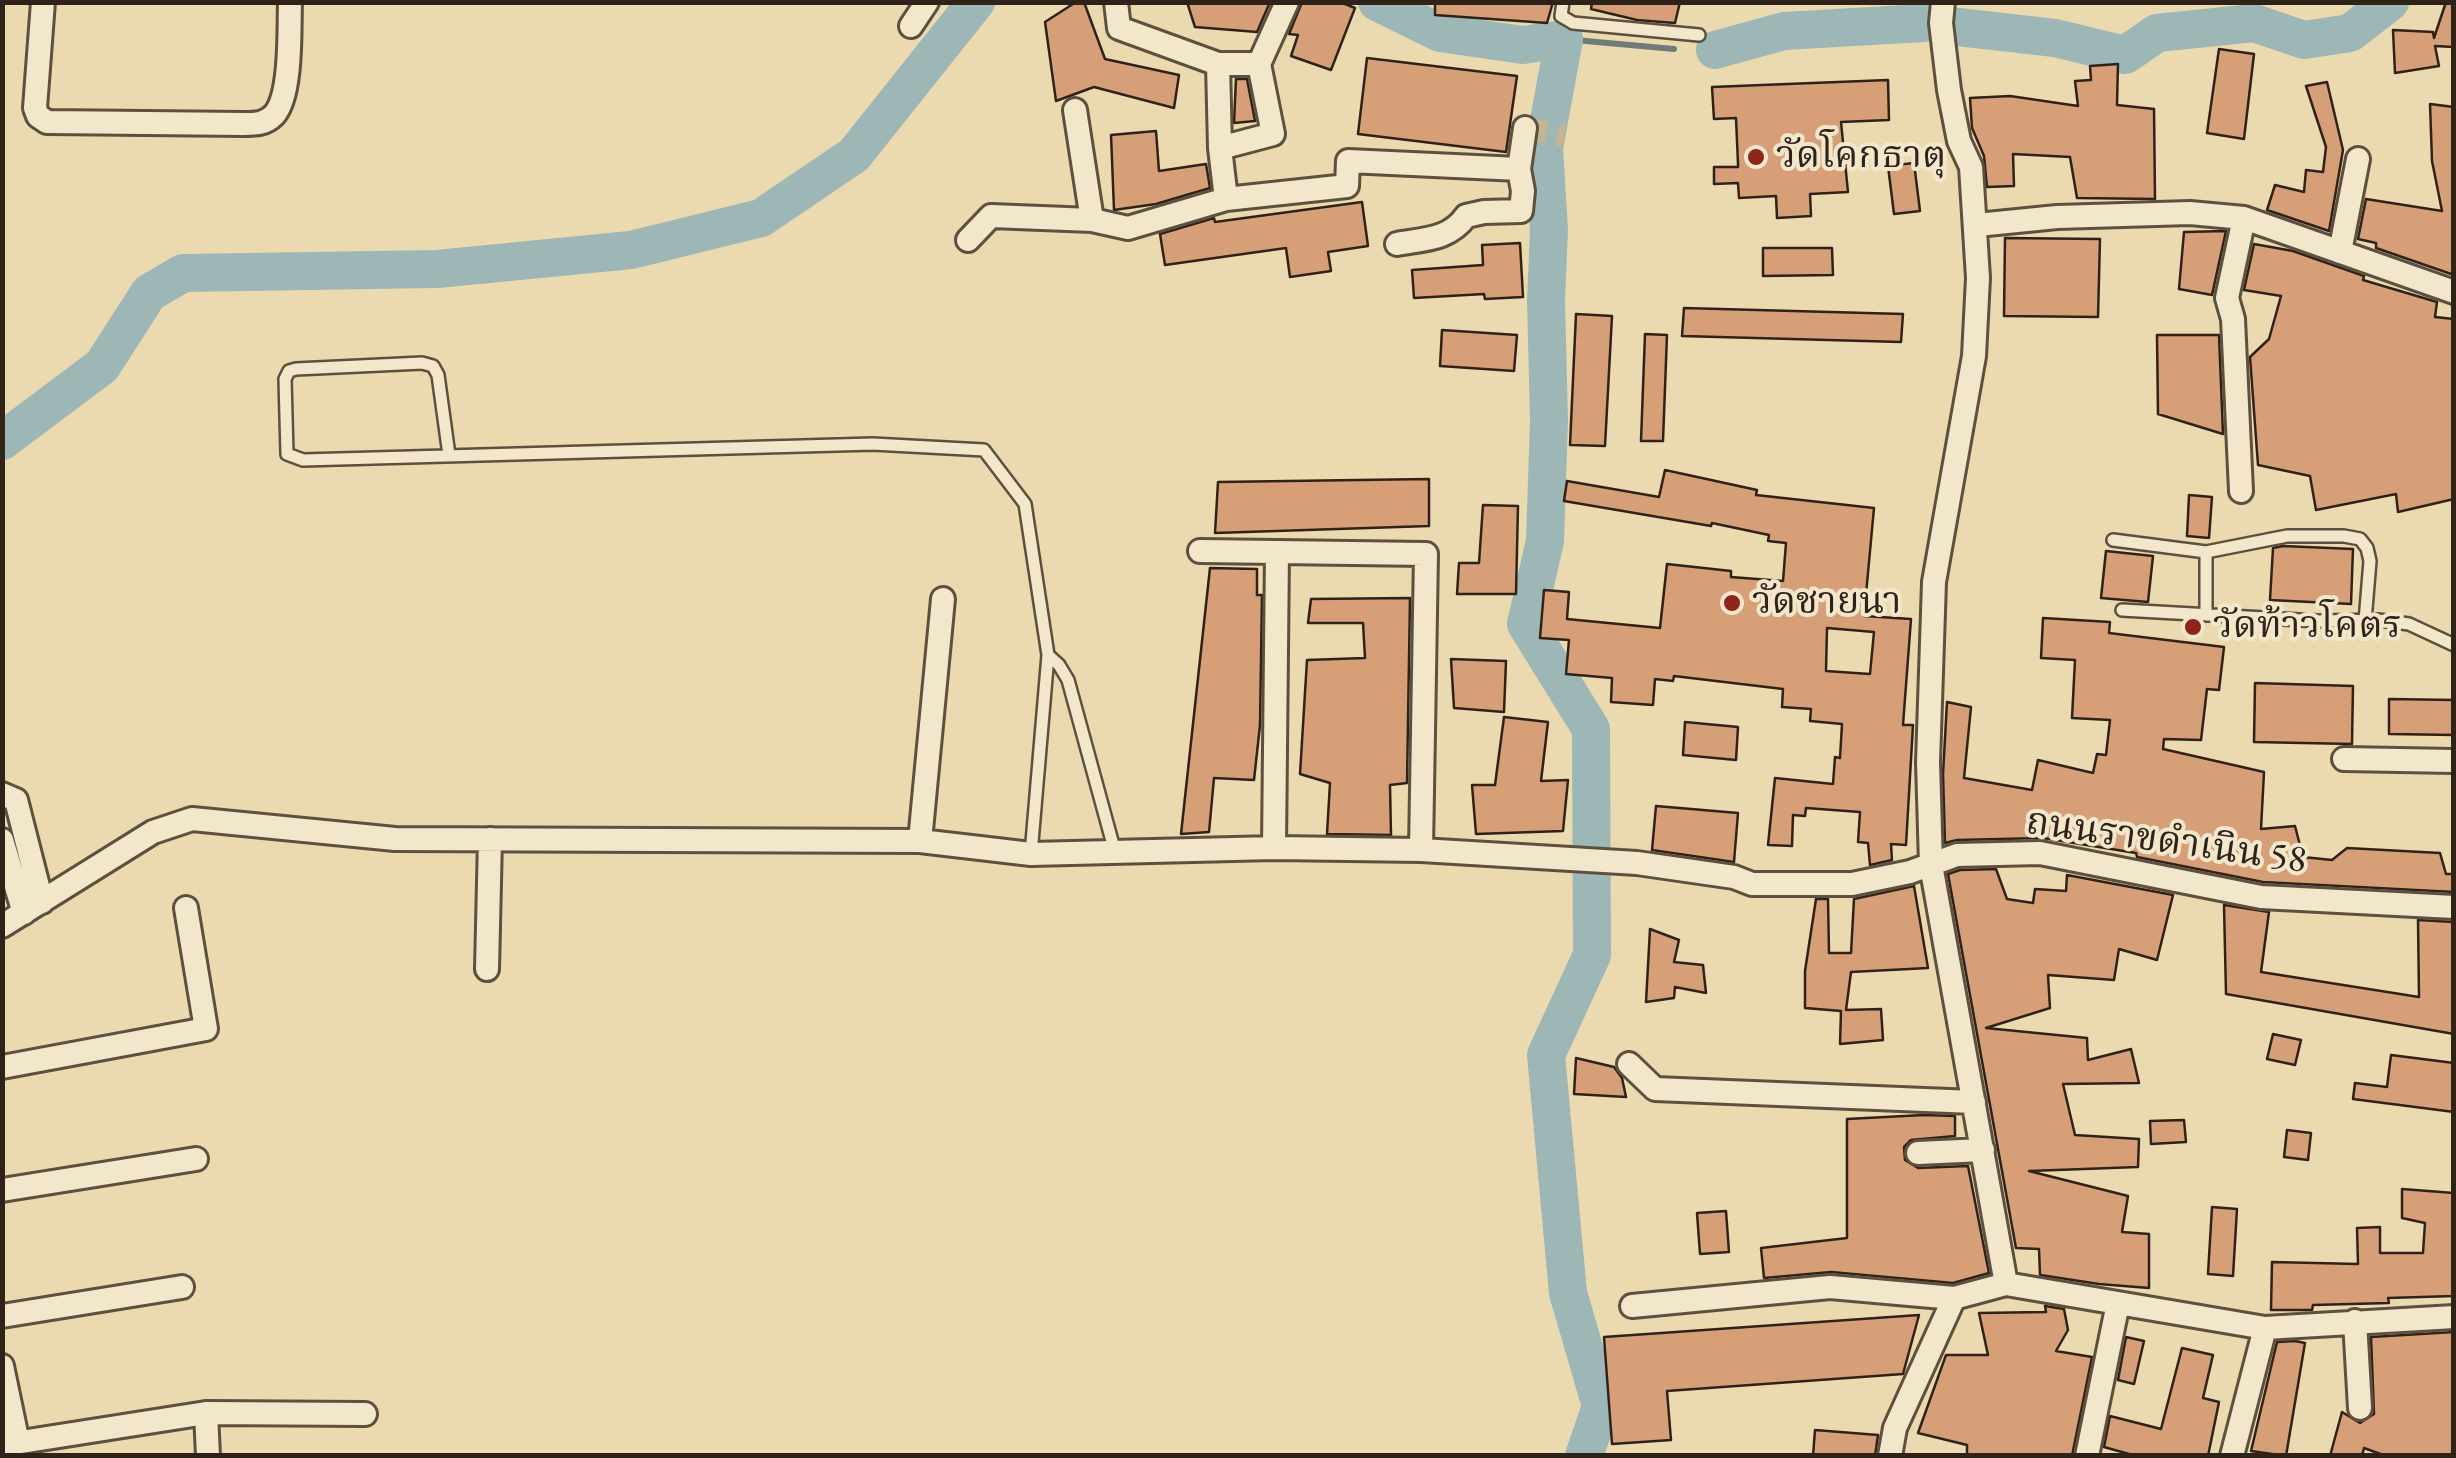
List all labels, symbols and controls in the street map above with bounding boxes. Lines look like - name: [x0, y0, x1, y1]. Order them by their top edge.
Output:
- place label: วัดโคกธาตุ: [1776, 134, 1946, 180]
- marker: วัดโคกธาตุ: [1745, 146, 1767, 168]
- place label: วัดชายนา: [1752, 580, 1902, 626]
- marker: วัดชายนา: [1721, 592, 1743, 614]
- place label: วัดท้าวโคตร: [2213, 604, 2402, 650]
- marker: วัดท้าวโคตร: [2182, 616, 2204, 638]
- street label: ถนนราขดำเนิน 58: [2023, 800, 2309, 884]

